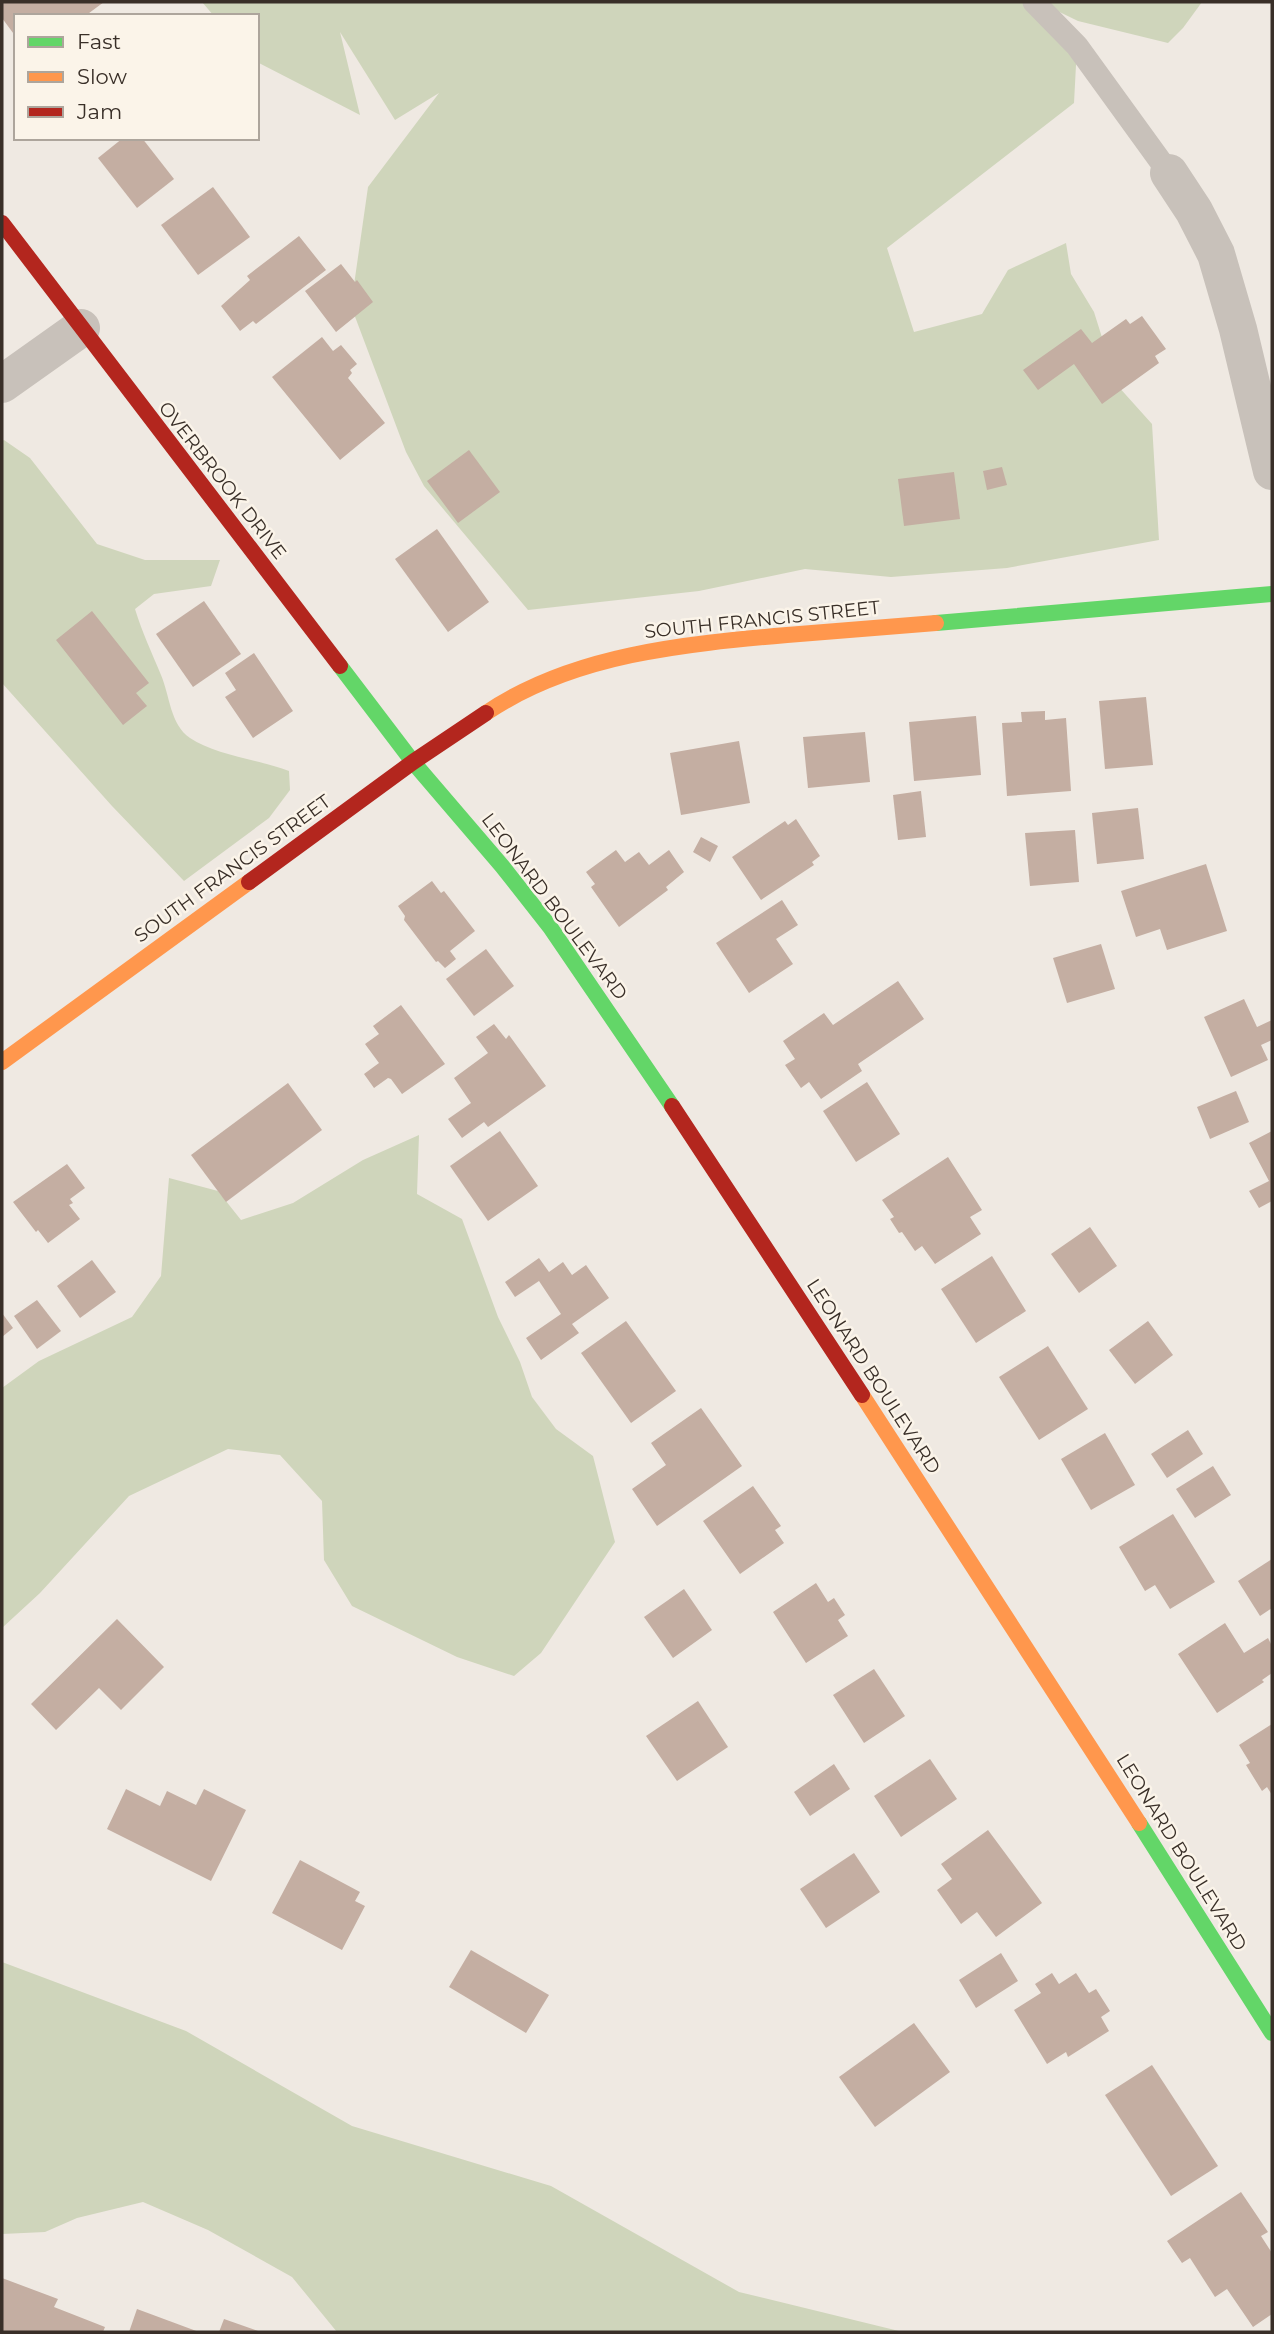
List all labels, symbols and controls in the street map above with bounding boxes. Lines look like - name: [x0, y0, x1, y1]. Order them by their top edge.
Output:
- legend: [14, 14, 259, 140]
- text: Fast: [77, 29, 121, 54]
- text: Slow: [77, 64, 127, 89]
- text: Jam: [76, 99, 122, 124]
- street label: OVERBROOK DRIVE: [154, 397, 291, 564]
- street label: SOUTH FRANCIS STREET: [643, 596, 881, 643]
- street label: SOUTH FRANCIS STREET: [130, 789, 335, 947]
- street label: LEONARD BOULEVARD: [477, 808, 632, 1004]
- street label: LEONARD BOULEVARD: [802, 1274, 945, 1478]
- street label: LEONARD BOULEVARD: [1111, 1750, 1252, 1955]

